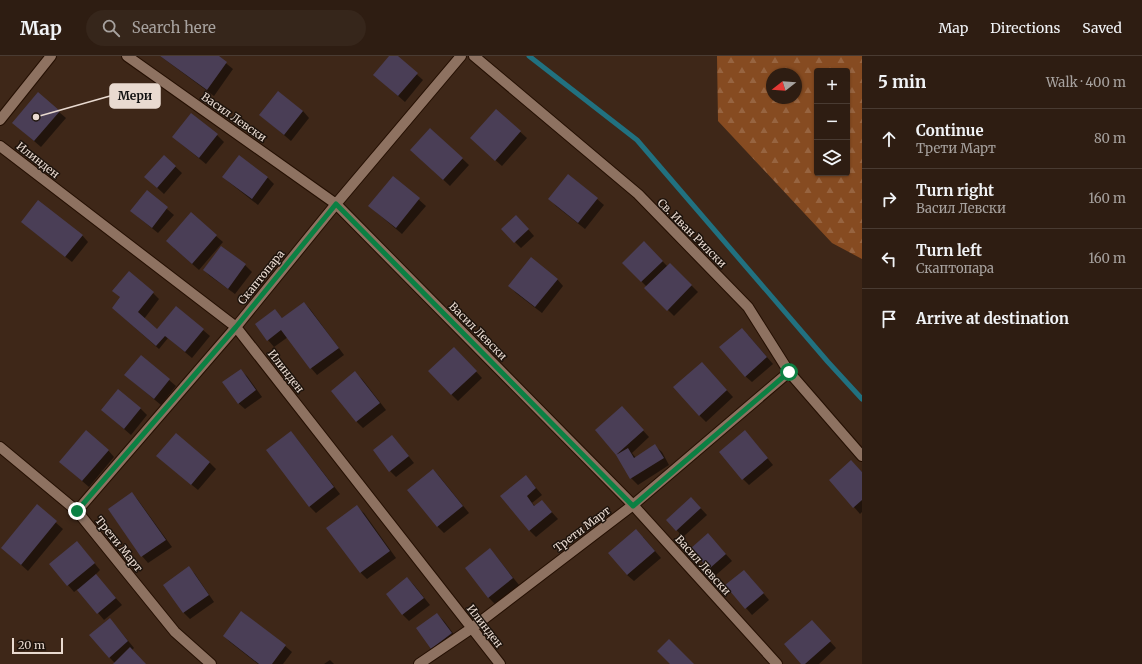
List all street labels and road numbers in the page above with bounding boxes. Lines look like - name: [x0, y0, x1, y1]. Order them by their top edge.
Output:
- street label: Васил Левски: [199, 89, 270, 145]
- street label: Илинден: [14, 139, 63, 181]
- street label: Св. Иван Рилски: [655, 196, 730, 271]
- street label: Скаптопара: [235, 247, 287, 307]
- street label: Васил Левски: [446, 299, 510, 363]
- street label: Илинден: [265, 347, 307, 396]
- street label: Трети Март: [551, 503, 613, 555]
- street label: Трети Март: [92, 513, 146, 575]
- street label: Васил Левски: [672, 532, 734, 598]
- street label: Илинден: [464, 602, 506, 651]

